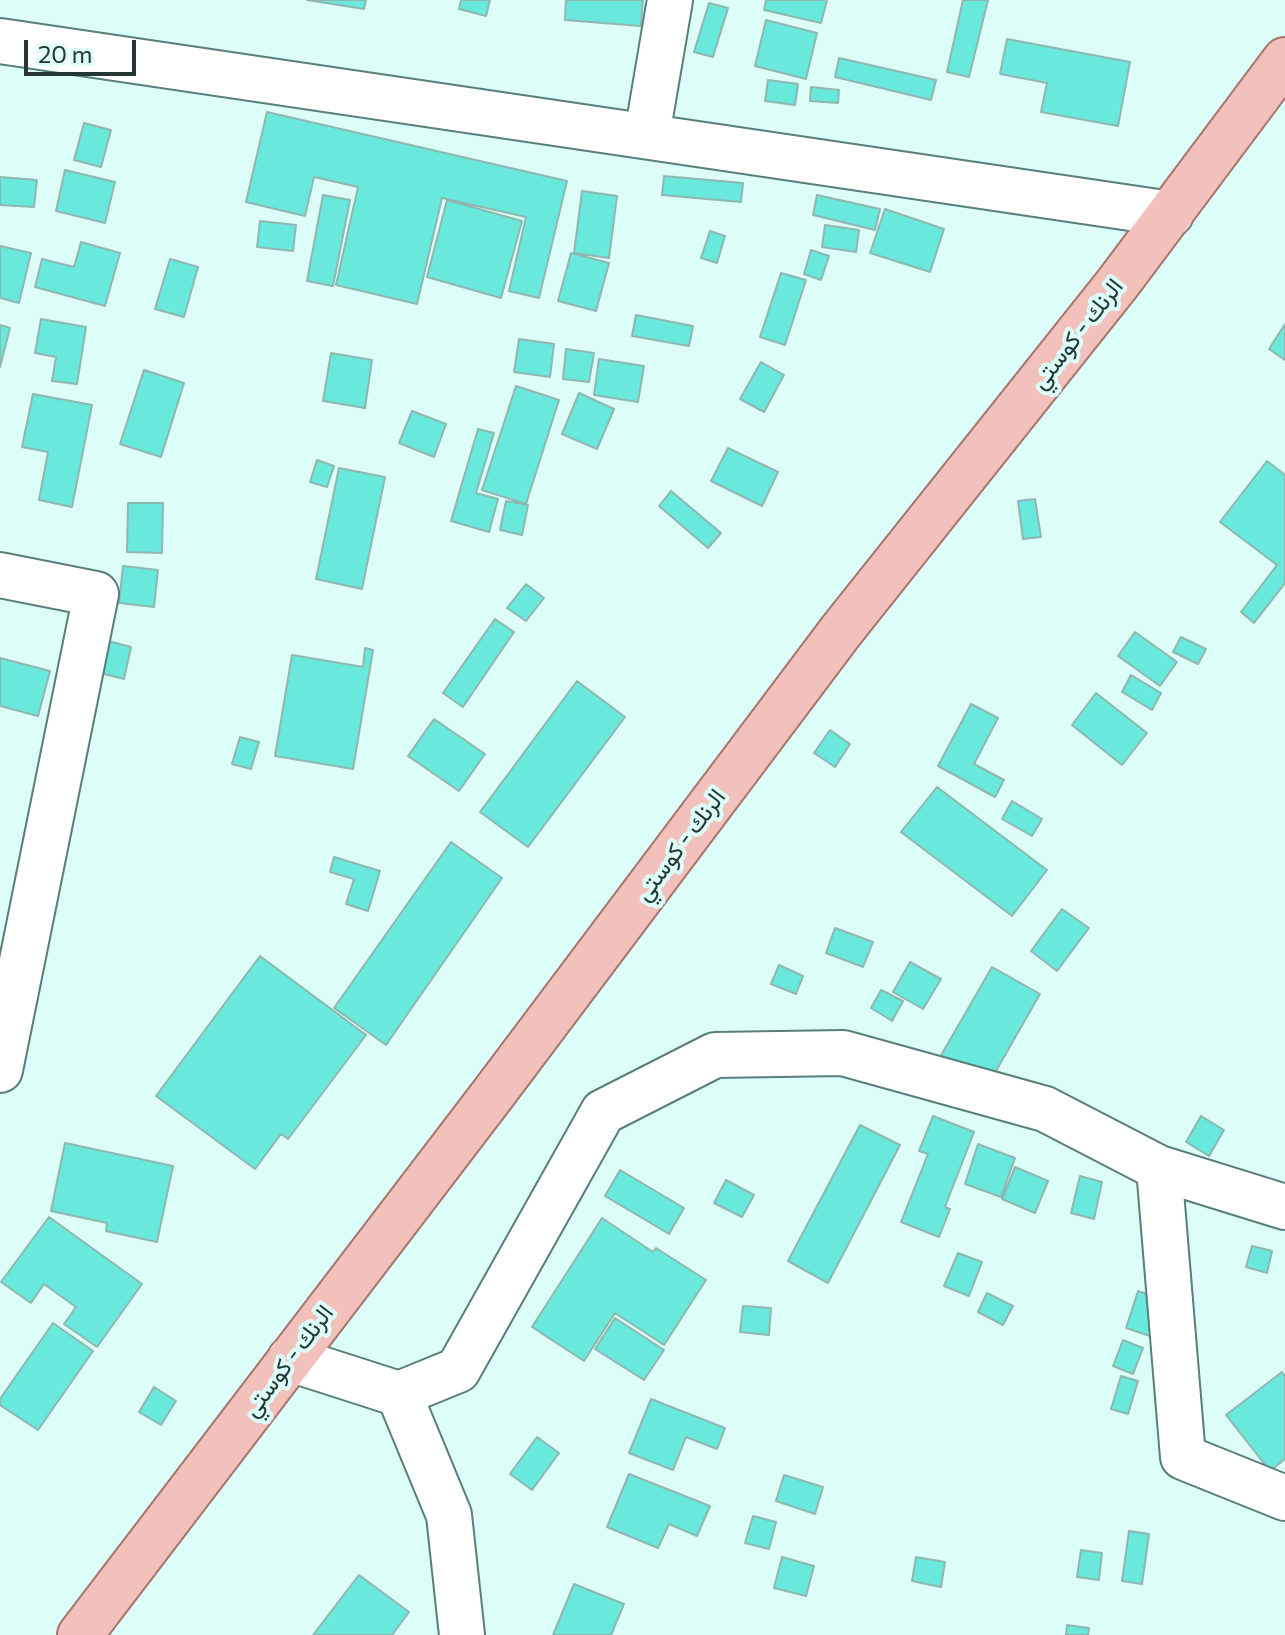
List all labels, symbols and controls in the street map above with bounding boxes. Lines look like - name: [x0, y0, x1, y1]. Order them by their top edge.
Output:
- scale bar: [28, 24, 140, 74]
- text: 20 m: [38, 39, 92, 68]
- street label: الرنك - كوستي: [1025, 273, 1129, 395]
- street label: الرنك - كوستي: [629, 783, 731, 907]
- street label: الرنك - كوستي: [237, 1299, 339, 1423]

